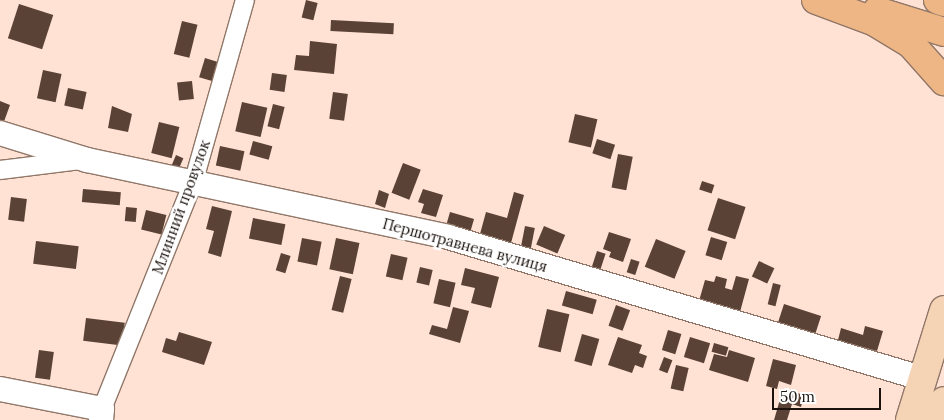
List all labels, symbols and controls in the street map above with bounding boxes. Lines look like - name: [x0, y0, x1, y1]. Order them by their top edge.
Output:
- street label: Млинний провулок: [148, 137, 214, 277]
- street label: Першотравнева вулиця: [381, 214, 549, 276]
- scale bar: [774, 378, 883, 410]
- text: 50 m: [780, 387, 815, 406]

